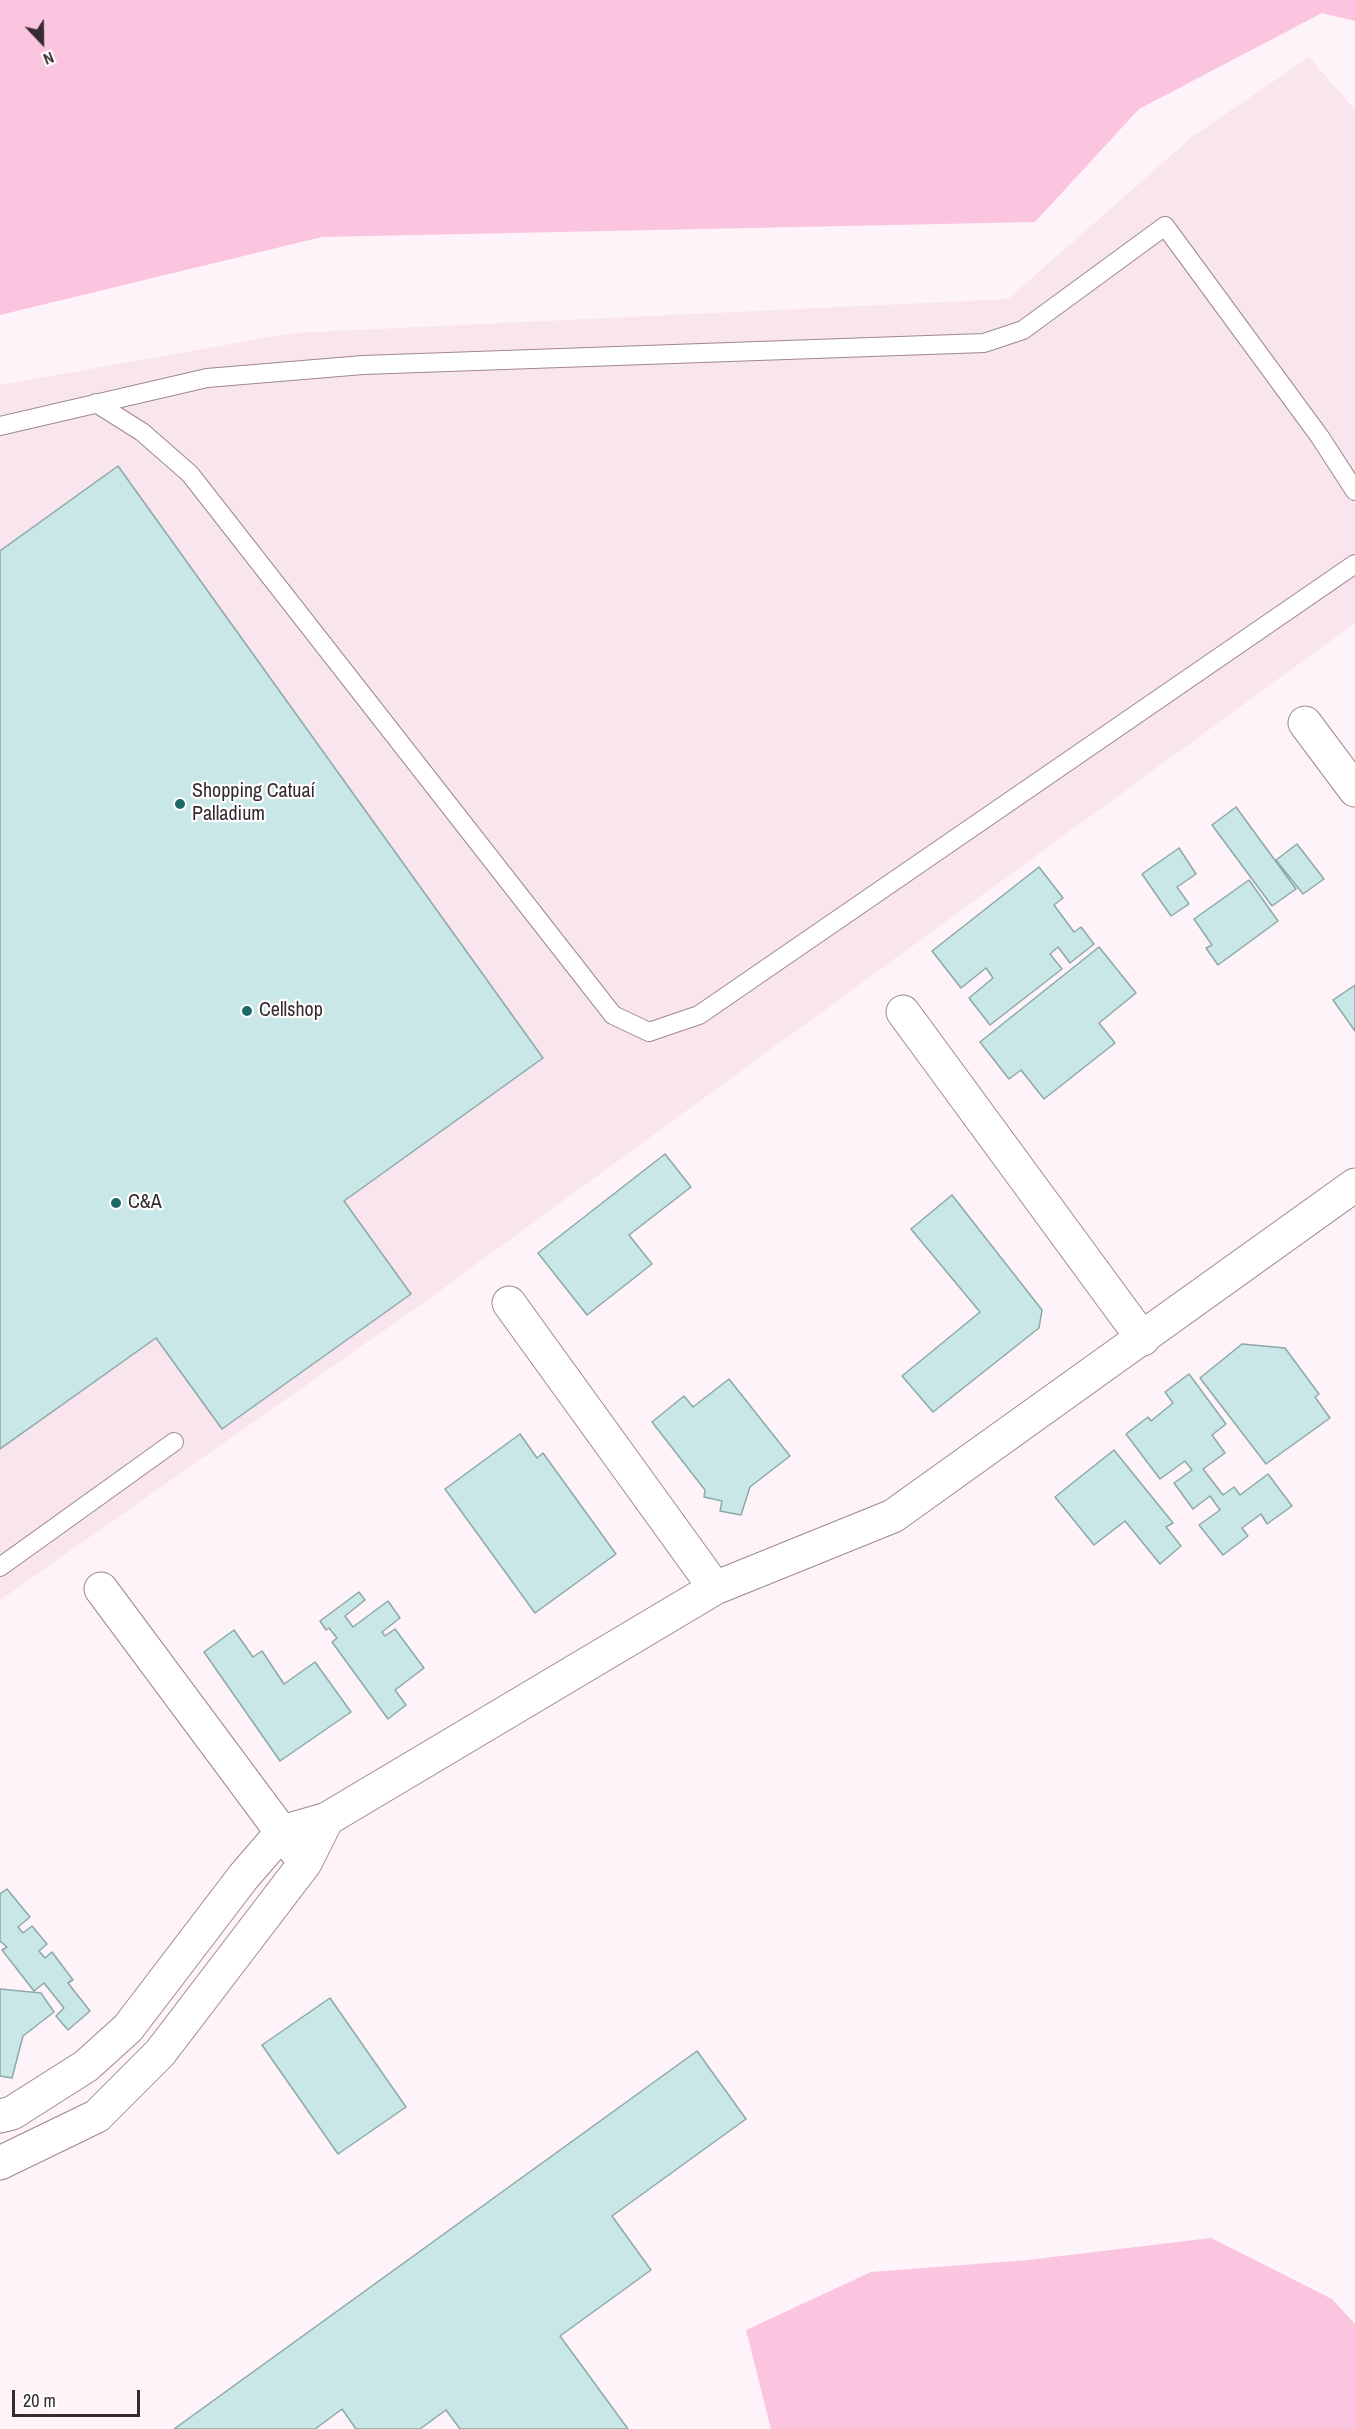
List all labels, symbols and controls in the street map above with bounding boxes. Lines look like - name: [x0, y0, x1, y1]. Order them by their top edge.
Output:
- north arrow: [12, 12, 72, 72]
- text: N: [40, 47, 57, 71]
- place label: Shopping Catuaí Palladium: [192, 780, 315, 827]
- marker: Shopping Catuaí Palladium: [173, 797, 187, 811]
- place label: Cellshop: [259, 999, 323, 1023]
- marker: Cellshop: [240, 1004, 254, 1018]
- place label: C&A: [128, 1191, 162, 1215]
- marker: C&A: [109, 1196, 123, 1210]
- scale bar: [15, 2378, 142, 2416]
- text: 20 m: [23, 2388, 56, 2413]

